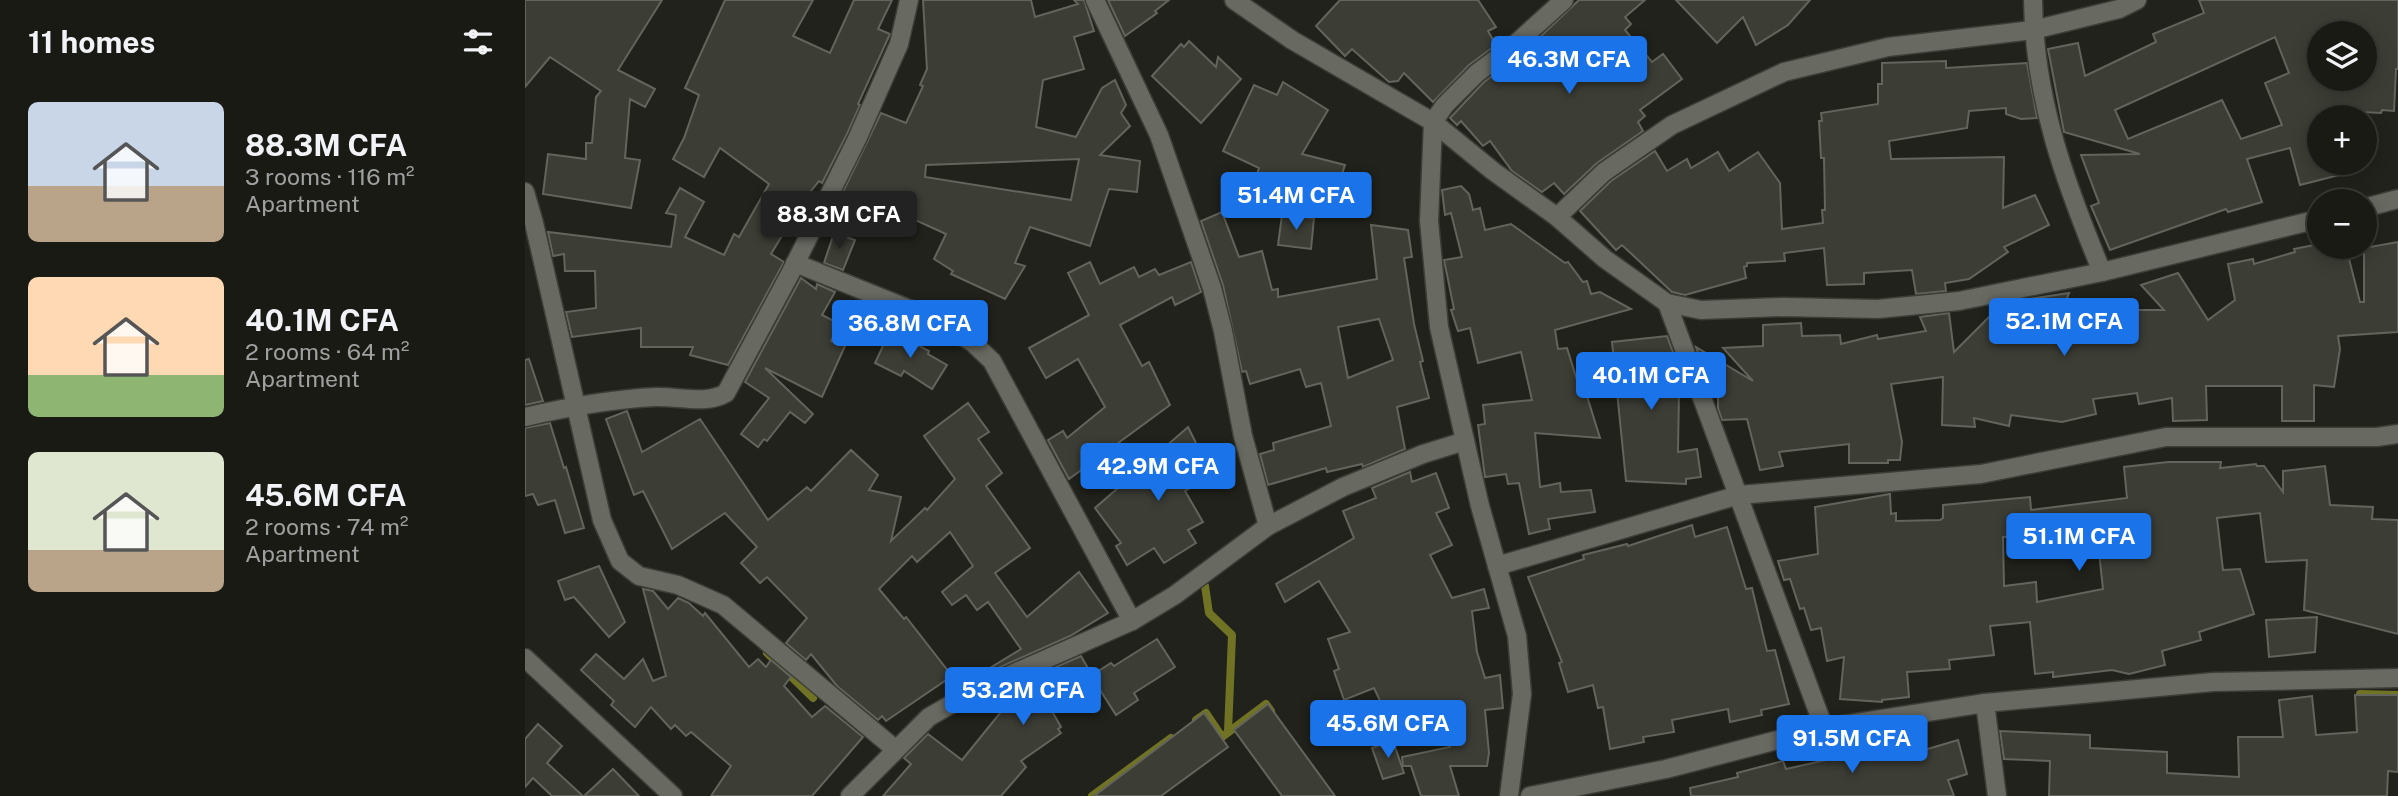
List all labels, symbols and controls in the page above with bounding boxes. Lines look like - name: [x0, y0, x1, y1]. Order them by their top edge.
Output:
- map controls: [2307, 21, 2377, 259]
- button: layers: [2307, 21, 2377, 91]
- icon: filters: [459, 23, 497, 61]
- text: 11 homes: [28, 24, 155, 60]
- pin: 46.3M CFA: [1489, 36, 1649, 96]
- text: 46.3M CFA: [1507, 45, 1631, 72]
- button: +: [2307, 105, 2377, 175]
- text: 88.3M CFA: [245, 127, 407, 163]
- icon: home: [84, 130, 168, 214]
- text: 3 rooms · 116 m²: [245, 163, 415, 190]
- pin: 51.4M CFA: [1216, 173, 1376, 232]
- text: 51.4M CFA: [1237, 181, 1355, 208]
- button: −: [2307, 189, 2377, 259]
- text: Apartment: [245, 190, 360, 217]
- pin: 88.3M CFA: [759, 191, 919, 251]
- text: 88.3M CFA: [777, 200, 901, 227]
- pin: 52.1M CFA: [1984, 298, 2144, 358]
- pin: 36.8M CFA: [830, 300, 990, 360]
- text: 40.1M CFA: [245, 302, 399, 338]
- icon: home: [84, 305, 168, 389]
- text: 52.1M CFA: [2005, 307, 2123, 334]
- text: 36.8M CFA: [848, 309, 972, 336]
- text: 2 rooms · 64 m²: [245, 338, 409, 365]
- pin: 40.1M CFA: [1571, 352, 1731, 412]
- text: 40.1M CFA: [1592, 361, 1710, 388]
- text: Apartment: [245, 365, 360, 392]
- pin: 42.9M CFA: [1078, 444, 1238, 503]
- text: 42.9M CFA: [1096, 452, 1220, 479]
- text: 45.6M CFA: [245, 477, 406, 513]
- icon: home: [84, 480, 168, 564]
- text: 2 rooms · 74 m²: [245, 513, 408, 540]
- pin: 51.1M CFA: [1999, 514, 2159, 573]
- text: 51.1M CFA: [2022, 522, 2136, 549]
- text: Apartment: [245, 540, 360, 567]
- pin: 53.2M CFA: [943, 668, 1103, 727]
- text: 53.2M CFA: [961, 676, 1085, 703]
- pin: 45.6M CFA: [1308, 700, 1468, 760]
- text: 45.6M CFA: [1326, 709, 1450, 736]
- pin: 91.5M CFA: [1772, 716, 1932, 775]
- text: 91.5M CFA: [1793, 724, 1911, 751]

